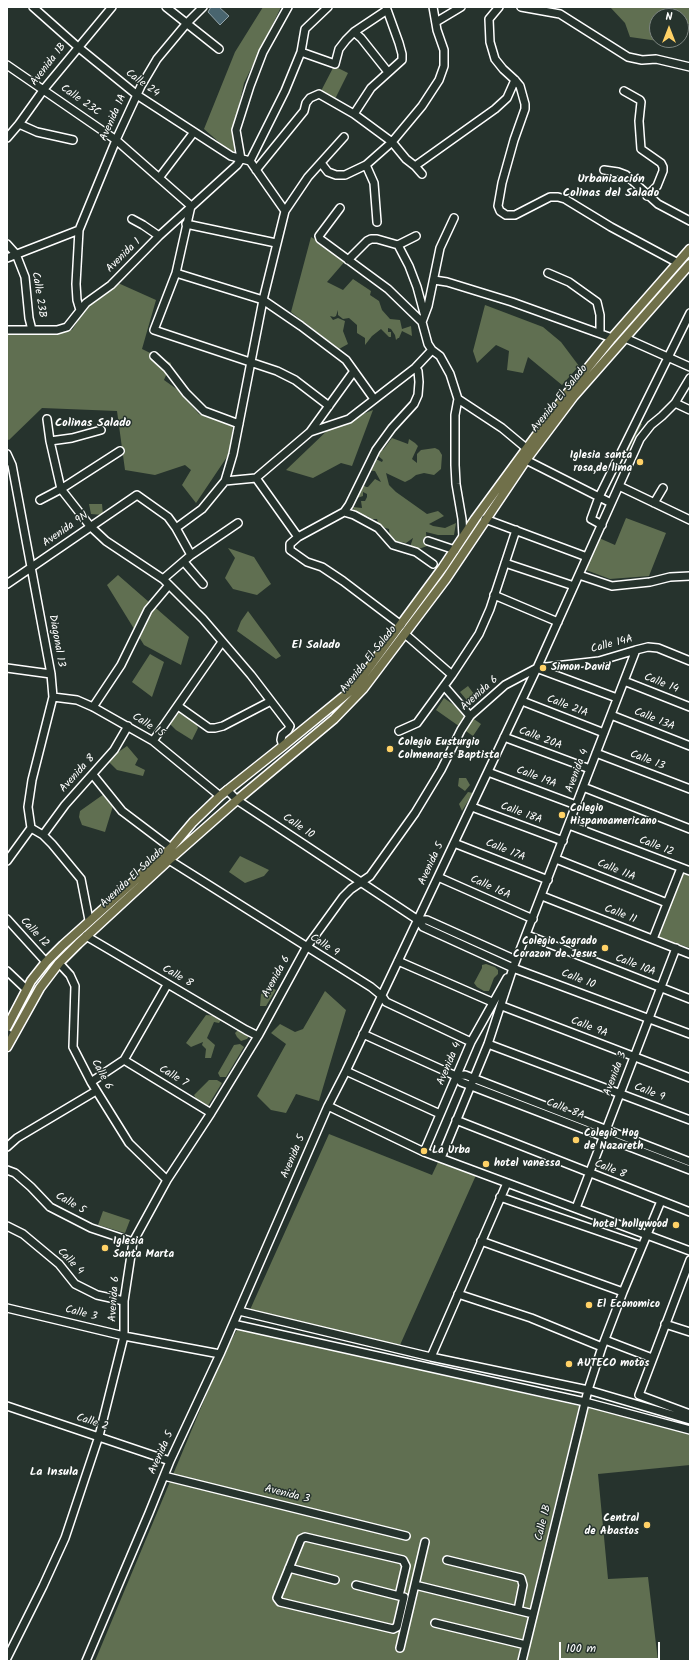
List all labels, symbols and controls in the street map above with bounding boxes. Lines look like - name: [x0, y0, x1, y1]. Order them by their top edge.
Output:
- north arrow: [649, 8, 689, 48]
- text: N: [666, 8, 672, 26]
- street label: Avenida 1B: [28, 41, 70, 89]
- street label: Calle 24: [122, 67, 162, 101]
- street label: Calle 23C: [57, 82, 103, 120]
- street label: Avenida 1A: [98, 92, 130, 144]
- district label: Urbanización Colinas del Salado: [563, 173, 659, 201]
- street label: Avenida 1: [104, 236, 144, 276]
- street label: Calle 23B: [28, 271, 48, 319]
- street label: Avenida El Salado: [529, 363, 591, 435]
- district label: Colinas Salado: [55, 417, 131, 431]
- place label: Iglesia santa rosa,de lima: [570, 449, 632, 475]
- marker: Iglesia santa rosa,de lima: [635, 457, 645, 467]
- street label: Avenida 9N: [41, 509, 91, 551]
- street label: Diagonal 13: [45, 614, 67, 668]
- street label: Avenida El Salado: [338, 624, 400, 696]
- street label: Calle 14A: [590, 633, 634, 657]
- district label: El Salado: [292, 639, 340, 653]
- place label: Simon David: [551, 661, 611, 675]
- marker: Simon David: [538, 663, 548, 673]
- street label: Calle 14: [642, 671, 680, 697]
- street label: Avenida 6: [459, 674, 501, 714]
- street label: Calle 21A: [545, 693, 589, 721]
- street label: Calle 13A: [632, 706, 676, 734]
- street label: Calle 15: [129, 711, 167, 741]
- street label: Calle 20A: [517, 725, 563, 753]
- place label: Colegio Eusturgio Colmenares Baptista: [398, 736, 499, 762]
- marker: Colegio Eusturgio Colmenares Baptista: [385, 744, 395, 754]
- street label: Avenida 4: [564, 747, 592, 795]
- street label: Calle 13: [628, 748, 666, 774]
- street label: Avenida 8: [58, 752, 98, 796]
- street label: Calle 19A: [514, 764, 558, 792]
- street label: Calle 18A: [498, 800, 544, 828]
- place label: Colegio Hispanoamericano: [570, 802, 657, 828]
- marker: Colegio Hispanoamericano: [557, 810, 567, 820]
- street label: Calle 10: [280, 812, 316, 842]
- street label: Calle 12: [637, 834, 675, 860]
- street label: Calle 17A: [483, 837, 527, 865]
- street label: Avenida 5: [416, 840, 448, 888]
- street label: Avenida El Salado: [98, 845, 168, 911]
- street label: Calle 11A: [595, 857, 637, 885]
- street label: Calle 16A: [468, 873, 512, 903]
- street label: Calle 11: [602, 903, 638, 927]
- street label: Calle 12: [17, 915, 51, 951]
- street label: Calle 9: [307, 932, 341, 960]
- place label: Colegio Sagrado Corazon de Jesus: [513, 935, 597, 961]
- marker: Colegio Sagrado Corazon de Jesus: [600, 943, 610, 953]
- street label: Calle 10A: [613, 952, 657, 980]
- street label: Avenida 6: [260, 954, 294, 1000]
- street label: Calle 8: [159, 963, 195, 991]
- street label: Calle 10: [559, 967, 597, 993]
- street label: Calle 9A: [569, 1015, 609, 1041]
- street label: Avenida 4: [435, 1040, 465, 1088]
- street label: Avenida 3: [602, 1050, 630, 1098]
- street label: Calle 6: [88, 1058, 114, 1092]
- street label: Calle 7: [156, 1063, 190, 1091]
- street label: Calle 9: [632, 1081, 666, 1105]
- street label: Calle 8A: [544, 1097, 586, 1123]
- place label: Colegio Hog de Nazareth: [584, 1127, 643, 1153]
- street label: Avenida 5: [279, 1133, 309, 1181]
- marker: Colegio Hog de Nazareth: [571, 1135, 581, 1145]
- place label: La Urba: [432, 1144, 470, 1158]
- marker: La Urba: [419, 1146, 429, 1156]
- place label: hotel vanessa: [494, 1157, 560, 1171]
- street label: Calle 8: [592, 1158, 628, 1182]
- marker: hotel vanessa: [481, 1159, 491, 1169]
- street label: Calle 5: [53, 1190, 87, 1218]
- place label: hotel hollywood: [593, 1218, 668, 1232]
- marker: hotel hollywood: [671, 1220, 681, 1230]
- place label: Iglesia Santa Marta: [113, 1235, 174, 1261]
- marker: Iglesia Santa Marta: [100, 1243, 110, 1253]
- street label: Calle 4: [54, 1246, 86, 1278]
- street label: Avenida 6: [107, 1276, 123, 1322]
- place label: El Economico: [597, 1298, 660, 1312]
- marker: El Economico: [584, 1300, 594, 1310]
- street label: Calle 3: [64, 1304, 98, 1324]
- place label: AUTECO motos: [577, 1357, 649, 1371]
- marker: AUTECO motos: [564, 1359, 574, 1369]
- street label: Calle 2: [74, 1412, 110, 1434]
- street label: Avenida 5: [147, 1429, 177, 1477]
- district label: La Insula: [30, 1466, 78, 1480]
- street label: Avenida 3: [263, 1483, 311, 1507]
- street label: Calle 1B: [533, 1503, 555, 1543]
- place label: Central de Abastos: [584, 1512, 639, 1538]
- marker: Central de Abastos: [642, 1520, 652, 1530]
- scale bar: [561, 1634, 662, 1660]
- text: 100 m: [566, 1639, 596, 1658]

